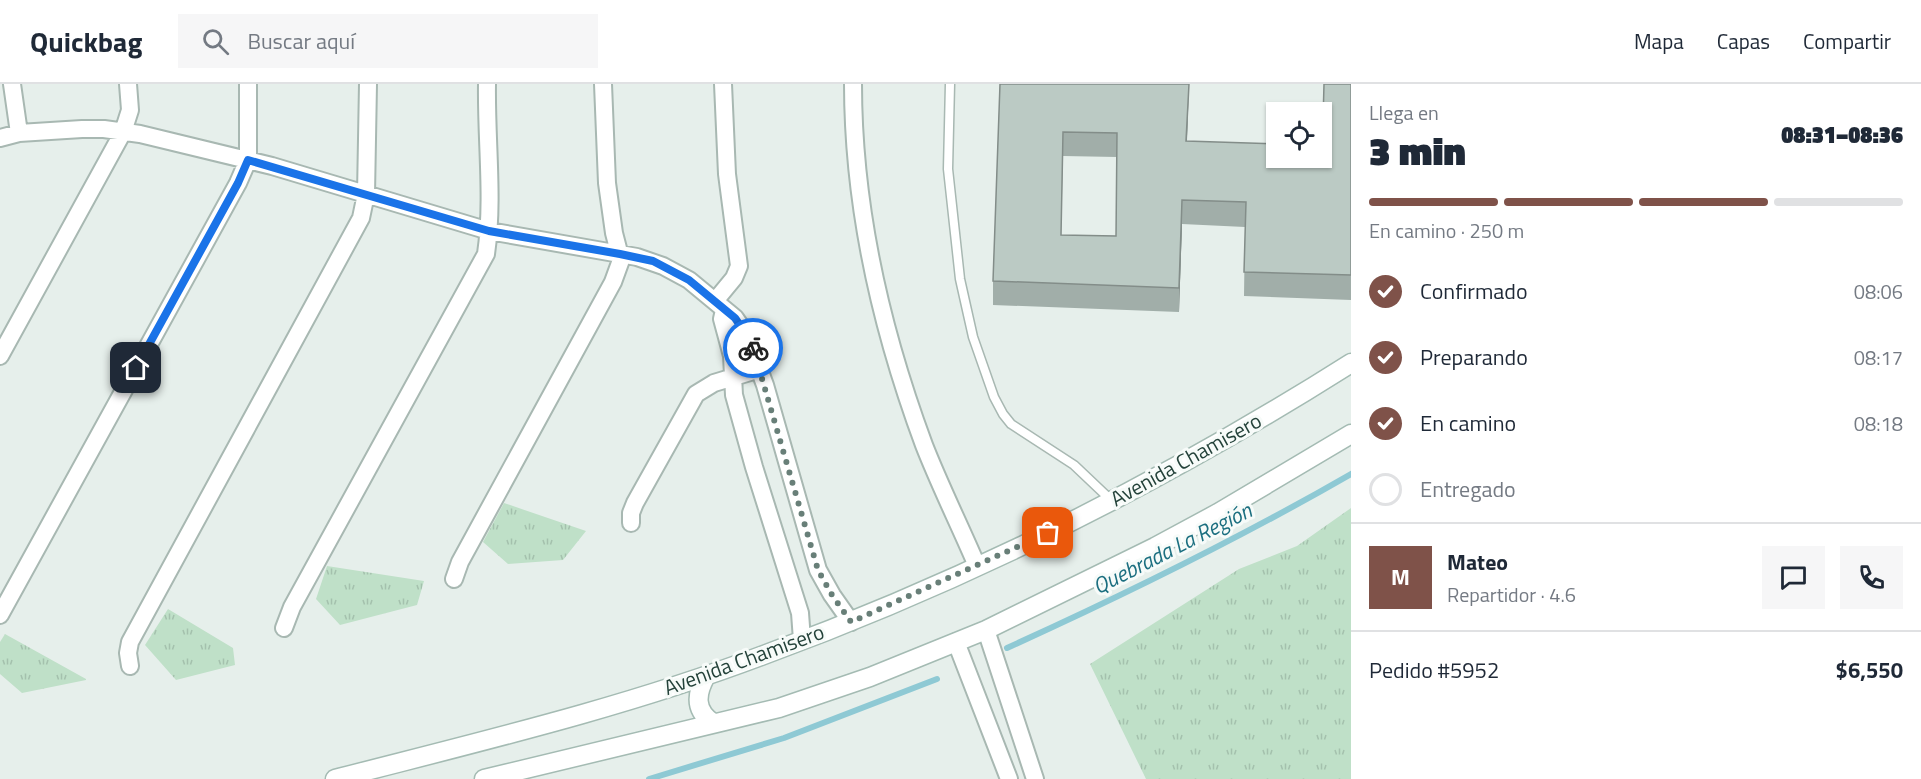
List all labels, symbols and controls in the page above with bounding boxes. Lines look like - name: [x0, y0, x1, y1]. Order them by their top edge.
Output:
- search box: [178, 14, 598, 68]
- text: Quickbag: [30, 20, 142, 63]
- text: Buscar aquí: [247, 24, 355, 58]
- icon: search: [199, 25, 232, 58]
- text: Mapa: [1634, 25, 1684, 57]
- text: Capas: [1717, 25, 1770, 57]
- text: Compartir: [1803, 25, 1891, 57]
- text: Llega en: [1369, 97, 1439, 128]
- map controls: [1266, 102, 1332, 168]
- button: locate: [1266, 102, 1332, 168]
- text: 08:31–08:36: [1781, 118, 1903, 152]
- text: 3 min: [1369, 121, 1466, 180]
- text: En camino · 250 m: [1369, 215, 1524, 246]
- text: Confirmado: [1420, 274, 1528, 308]
- icon: check: [1369, 275, 1402, 308]
- text: 08:06: [1854, 276, 1903, 307]
- courier: [723, 318, 783, 378]
- icon: bike: [737, 332, 770, 365]
- text: Preparando: [1420, 340, 1528, 374]
- icon: check: [1369, 341, 1402, 374]
- pin: [110, 342, 161, 393]
- text: 08:17: [1854, 342, 1903, 373]
- icon: home: [119, 351, 152, 384]
- street label: Avenida Chamisero: [1104, 404, 1267, 514]
- text: En camino: [1420, 406, 1516, 440]
- icon: check: [1369, 407, 1402, 440]
- text: 08:18: [1854, 408, 1903, 439]
- text: Entregado: [1420, 472, 1516, 506]
- water label: Quebrada La Región: [1086, 493, 1258, 603]
- pin: [1022, 507, 1073, 558]
- icon: bag: [1031, 516, 1064, 549]
- text: Mateo: [1447, 545, 1508, 579]
- button: chat: [1762, 546, 1825, 609]
- button: phone: [1840, 546, 1903, 609]
- text: M: [1391, 560, 1410, 594]
- text: Repartidor · 4.6: [1447, 579, 1576, 610]
- street label: Avenida Chamisero: [659, 615, 828, 703]
- text: Pedido #5952: [1369, 653, 1499, 687]
- text: $6,550: [1836, 653, 1903, 687]

